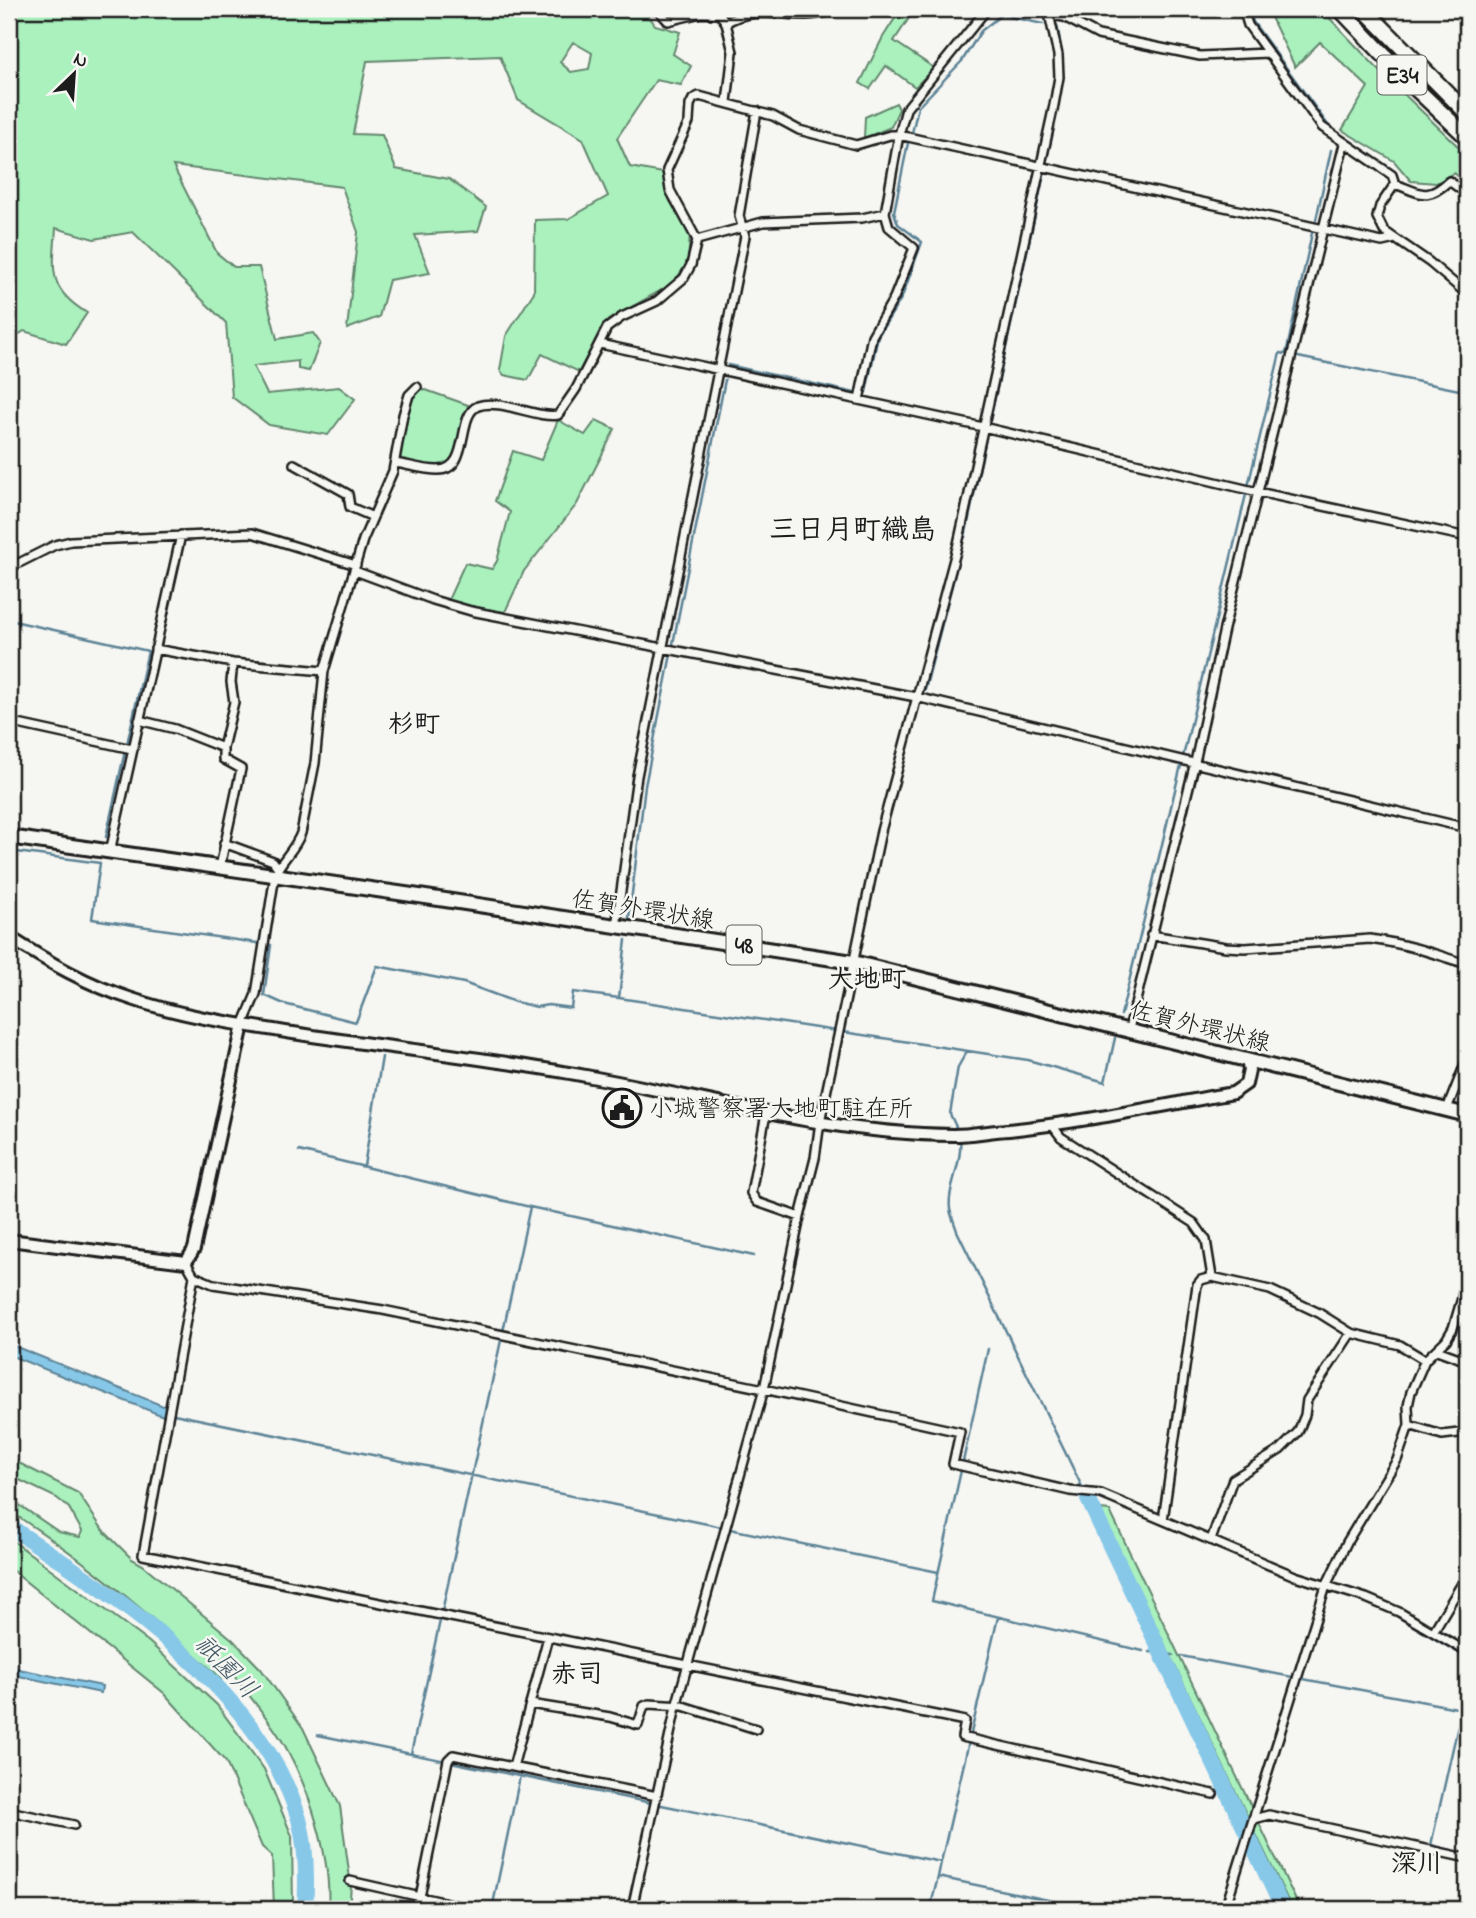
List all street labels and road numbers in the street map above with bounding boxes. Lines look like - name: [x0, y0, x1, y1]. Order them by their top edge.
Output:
- road number: E34: [1378, 55, 1426, 94]
- street label: 佐賀外環状線: [569, 883, 716, 940]
- road number: 48: [726, 926, 762, 964]
- street label: 佐賀外環状線: [1125, 994, 1273, 1063]

